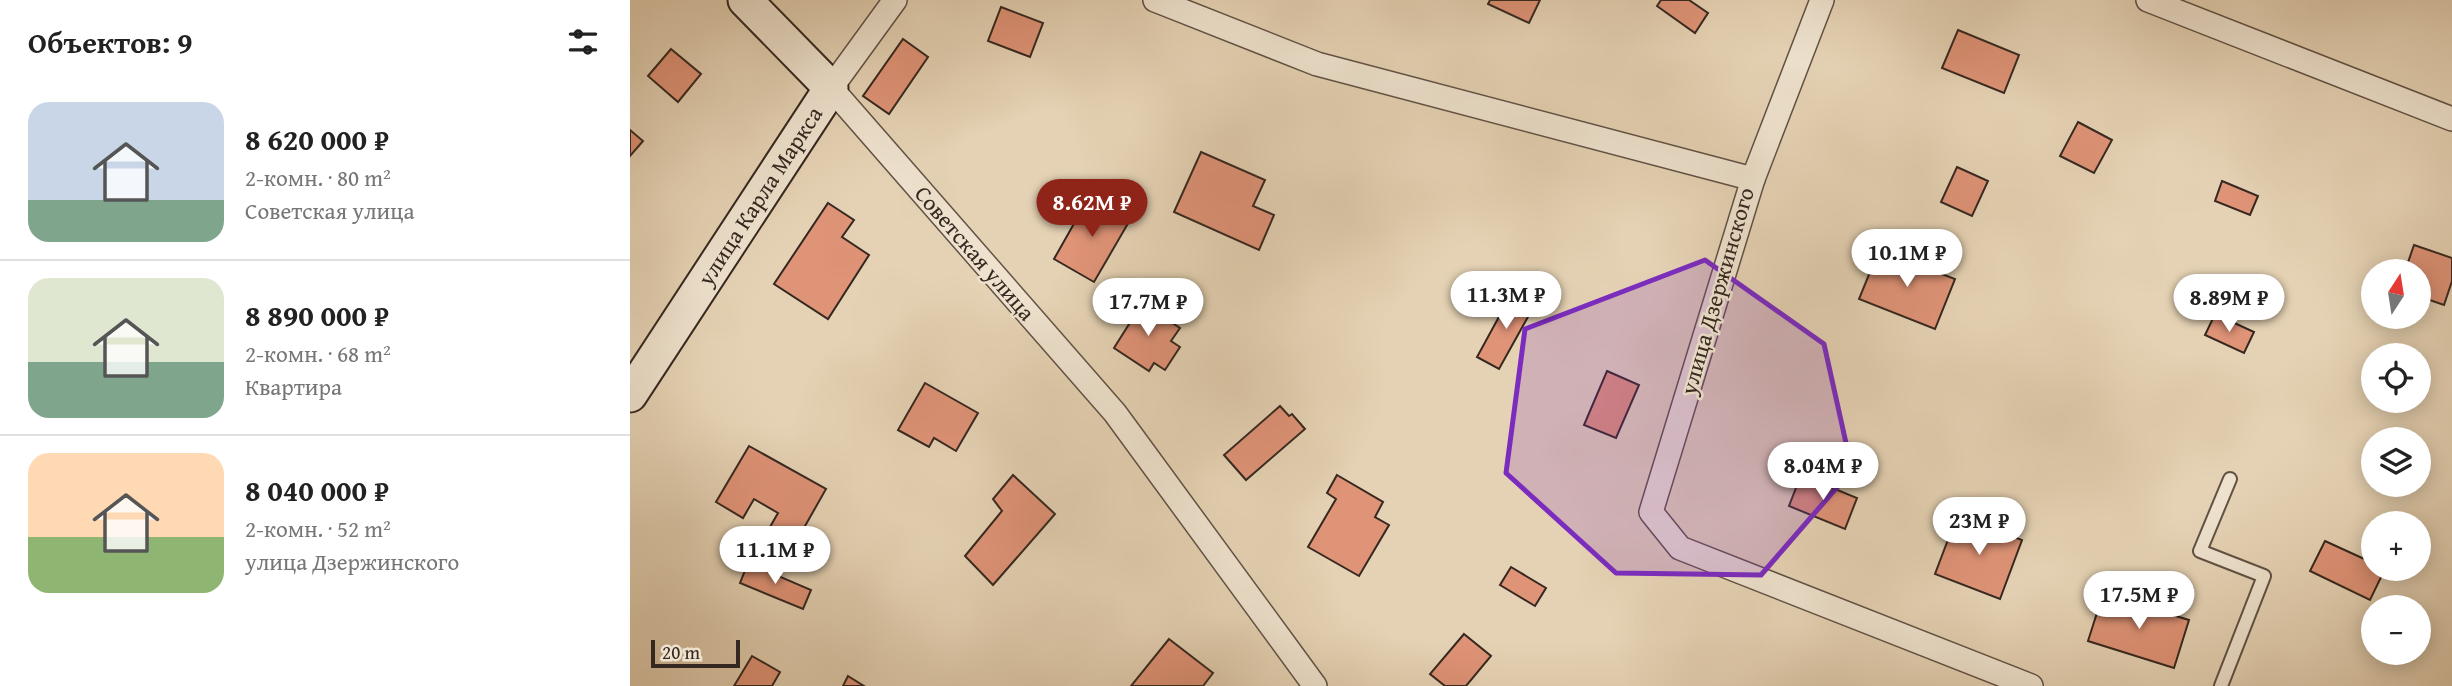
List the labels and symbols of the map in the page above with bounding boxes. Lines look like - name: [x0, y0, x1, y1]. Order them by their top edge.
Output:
- street label: улица Карла Маркса: [689, 100, 830, 293]
- street label: Советская улица: [907, 178, 1043, 327]
- pin: 8.62M ₽: [1027, 180, 1157, 239]
- street label: улица Дзержинского: [1671, 183, 1762, 399]
- pin: 10.1M ₽: [1842, 230, 1972, 289]
- north arrow: [2361, 259, 2431, 329]
- pin: 11.3M ₽: [1441, 272, 1571, 331]
- pin: 8.89M ₽: [2164, 274, 2294, 334]
- pin: 17.7M ₽: [1083, 278, 1213, 338]
- pin: 8.04M ₽: [1758, 442, 1888, 502]
- pin: 23M ₽: [1930, 498, 2028, 557]
- pin: 11.1M ₽: [710, 526, 840, 586]
- pin: 17.5M ₽: [2074, 572, 2204, 631]
- scale bar: [651, 637, 740, 669]

